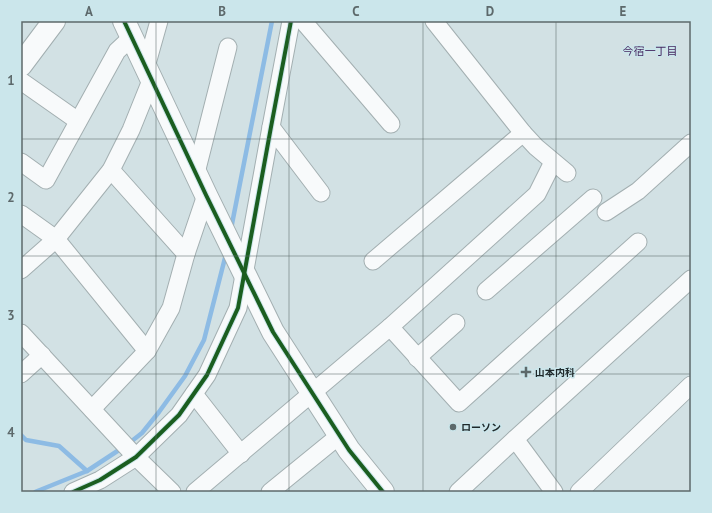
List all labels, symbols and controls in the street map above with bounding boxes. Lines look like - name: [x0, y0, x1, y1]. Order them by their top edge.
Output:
- text: A: [85, 3, 93, 20]
- text: B: [218, 3, 226, 20]
- text: C: [352, 3, 360, 20]
- text: D: [486, 3, 494, 20]
- text: E: [620, 3, 627, 20]
- district label: 今宿一丁目: [623, 44, 678, 58]
- text: 1: [7, 72, 15, 89]
- text: 2: [7, 189, 15, 206]
- text: 3: [7, 307, 15, 324]
- marker: 山本内科: [520, 366, 532, 378]
- place label: 山本内科: [535, 366, 575, 379]
- place label: ローソン: [461, 421, 501, 434]
- marker: ローソン: [448, 422, 458, 432]
- text: 4: [7, 424, 15, 441]

